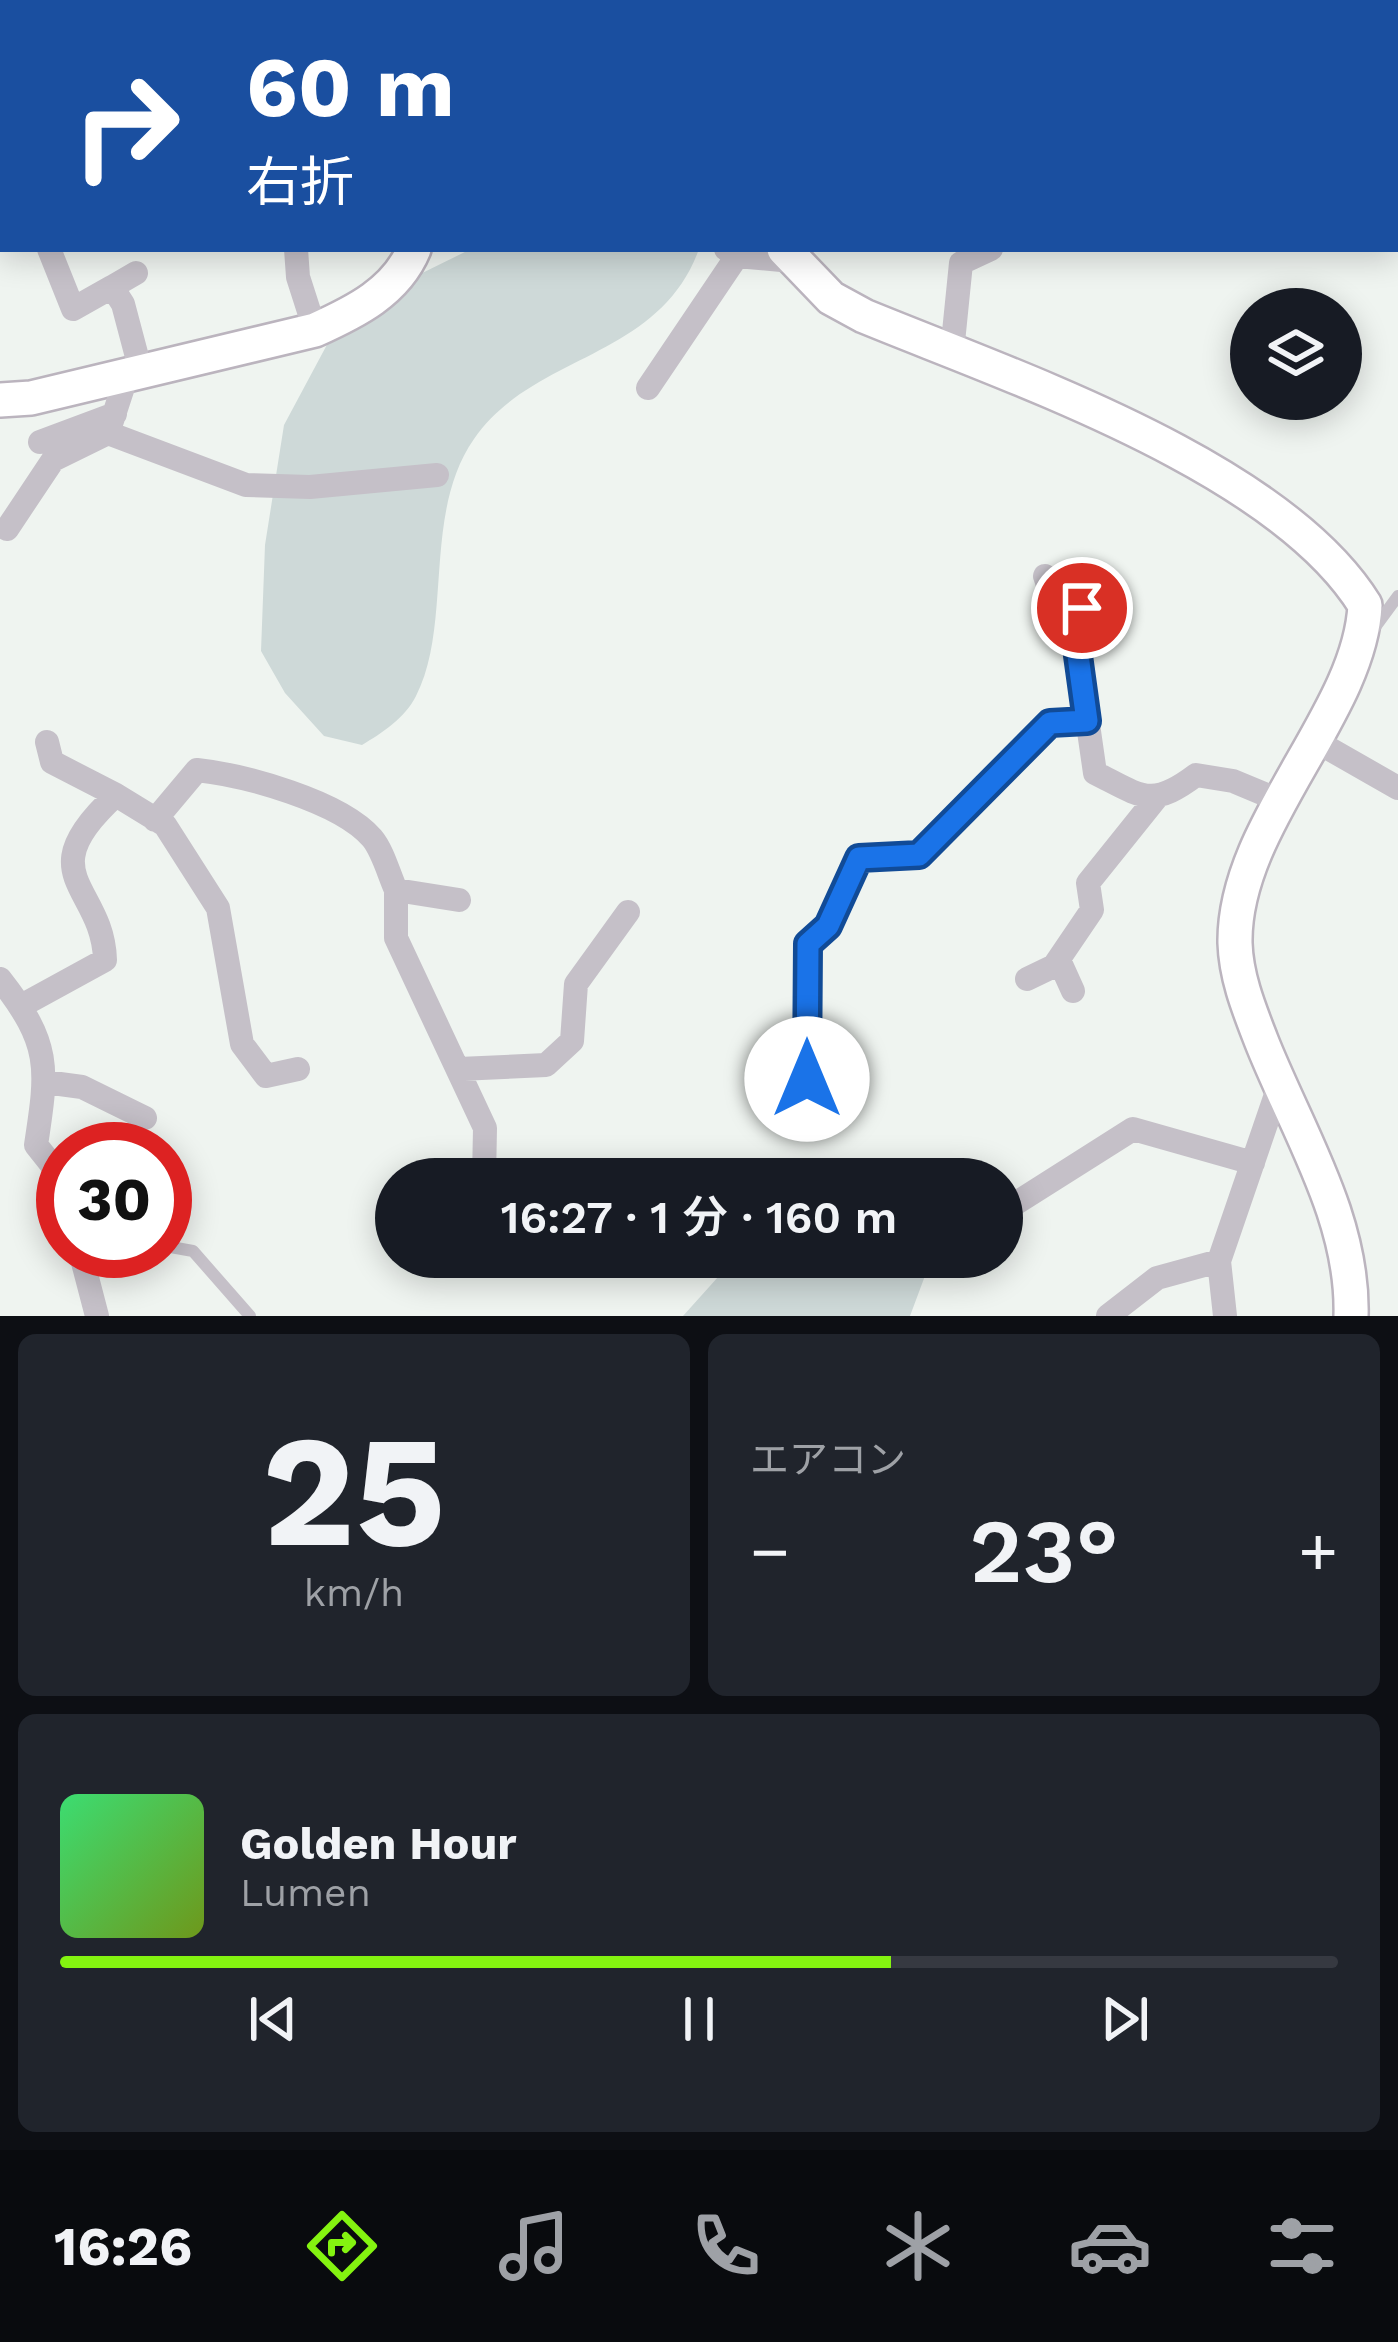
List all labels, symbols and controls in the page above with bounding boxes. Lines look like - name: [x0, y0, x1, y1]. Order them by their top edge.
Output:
- text: 60 m: [246, 38, 455, 136]
- icon: right: [48, 48, 204, 204]
- text: 右折: [246, 151, 354, 214]
- map controls: [1230, 288, 1362, 420]
- button: layers: [1230, 288, 1362, 420]
- pin: [1031, 557, 1133, 659]
- icon: arrive: [1049, 575, 1115, 641]
- position arrow: [744, 1016, 870, 1142]
- speed limit sign: 30: [36, 1122, 192, 1278]
- text: 16:27 · 1 分 · 160 m: [501, 1191, 897, 1244]
- text: 25: [262, 1400, 446, 1583]
- text: エアコン: [750, 1437, 906, 1482]
- text: 23°: [969, 1498, 1119, 1604]
- text: −: [750, 1513, 790, 1590]
- text: +: [1298, 1513, 1338, 1590]
- text: km/h: [304, 1570, 404, 1615]
- text: Golden Hour: [240, 1817, 517, 1870]
- text: Lumen: [240, 1870, 371, 1915]
- icon: previous: [240, 1986, 306, 2052]
- icon: pause: [666, 1986, 732, 2052]
- icon: next: [1092, 1986, 1158, 2052]
- icon: directions: [300, 2204, 384, 2288]
- icon: music: [492, 2204, 576, 2288]
- icon: phone: [684, 2204, 768, 2288]
- icon: climate: [876, 2204, 960, 2288]
- icon: car: [1068, 2204, 1152, 2288]
- icon: filters: [1260, 2204, 1344, 2288]
- text: 16:26: [54, 2215, 192, 2278]

